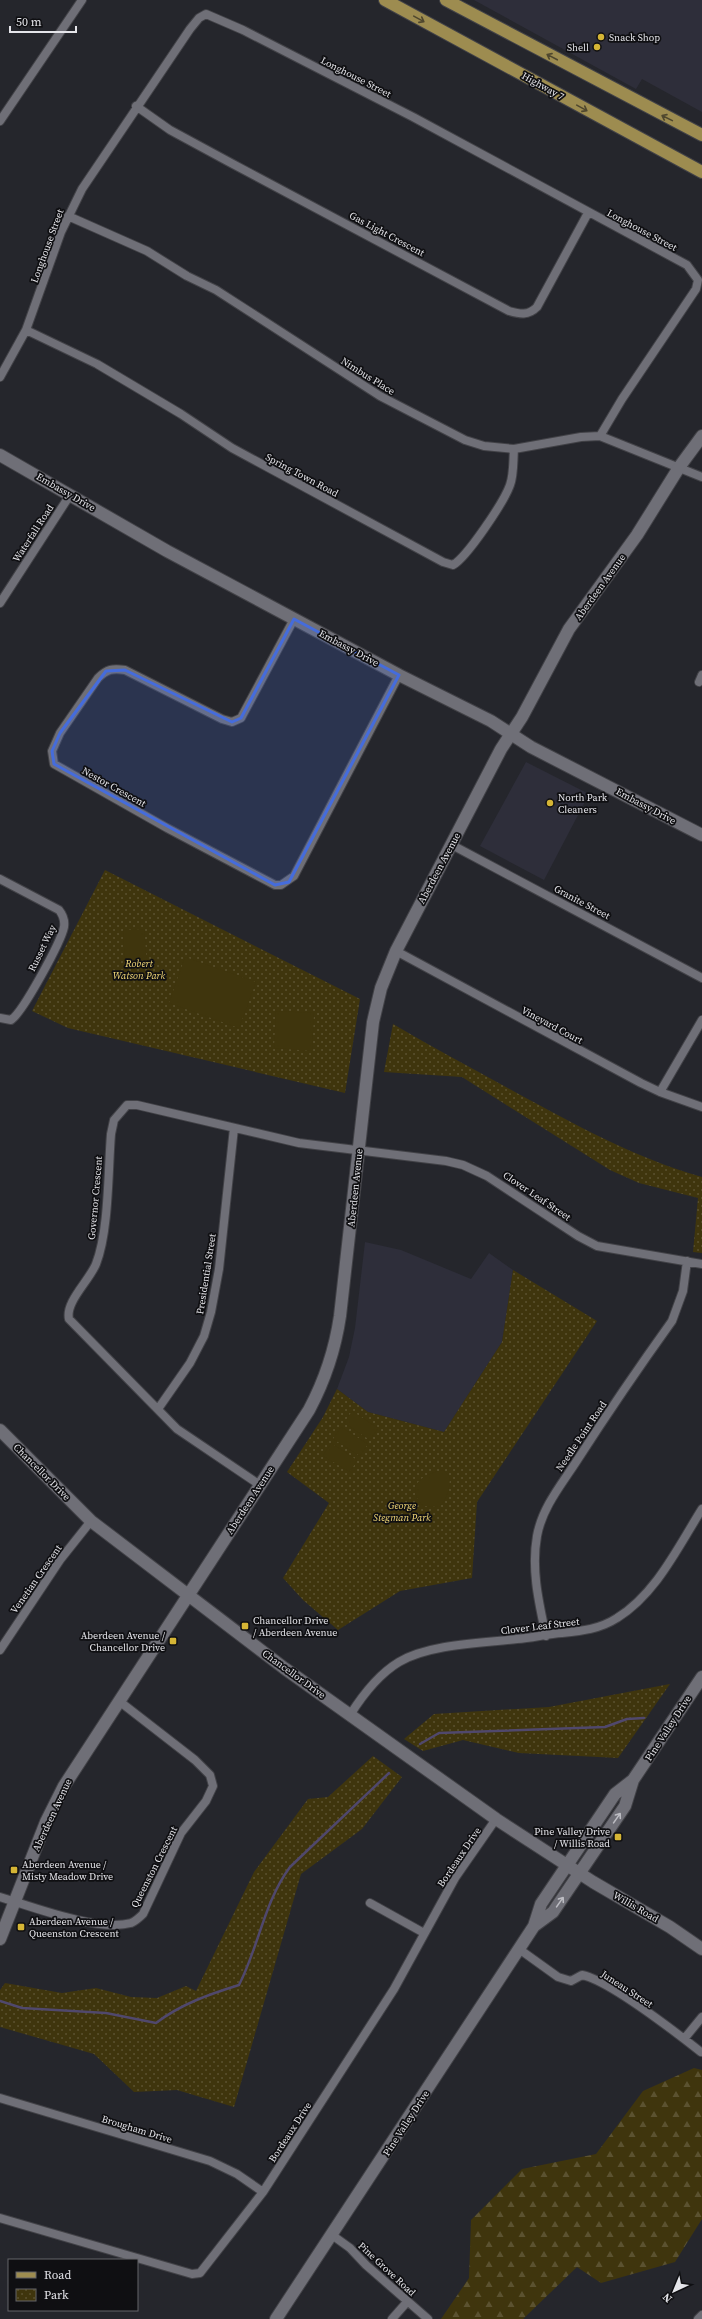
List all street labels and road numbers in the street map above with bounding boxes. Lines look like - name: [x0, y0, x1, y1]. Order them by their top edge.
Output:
- street label: Longhouse Street: [319, 54, 394, 101]
- street label: Highway 7: [519, 69, 567, 103]
- street label: Longhouse Street: [605, 206, 680, 254]
- street label: Longhouse Street: [28, 207, 67, 285]
- street label: Gas Light Crescent: [347, 209, 427, 260]
- street label: Nimbus Place: [339, 354, 397, 398]
- street label: Spring Town Road: [263, 450, 341, 500]
- street label: Embassy Drive: [34, 470, 98, 514]
- street label: Waterfall Road: [10, 501, 57, 564]
- street label: Aberdeen Avenue: [572, 551, 628, 623]
- street label: Embassy Drive: [317, 627, 381, 669]
- street label: Nestor Crescent: [80, 764, 149, 810]
- street label: Embassy Drive: [614, 785, 678, 827]
- street label: Aberdeen Avenue: [415, 830, 463, 906]
- street label: Granite Street: [552, 882, 613, 923]
- street label: Russet Way: [25, 922, 59, 973]
- street label: Vineyard Court: [519, 1003, 586, 1047]
- street label: Aberdeen Avenue: [344, 1148, 366, 1228]
- street label: Governor Crescent: [85, 1155, 105, 1240]
- street label: Clover Leaf Street: [501, 1169, 574, 1224]
- street label: Presidential Street: [193, 1232, 219, 1315]
- street label: Needle Point Road: [553, 1398, 609, 1474]
- street label: Chancellor Drive: [11, 1441, 73, 1503]
- street label: Aberdeen Avenue: [223, 1463, 277, 1537]
- street label: Venetian Crescent: [7, 1541, 65, 1616]
- street label: Clover Leaf Street: [500, 1615, 581, 1637]
- street label: Chancellor Drive: [260, 1647, 328, 1701]
- street label: Pine Valley Drive: [642, 1693, 694, 1763]
- street label: Aberdeen Avenue: [29, 1777, 75, 1853]
- street label: Queenston Crescent: [128, 1823, 180, 1910]
- street label: Bordeaux Drive: [434, 1825, 484, 1889]
- street label: Willis Road: [611, 1889, 661, 1925]
- street label: Juneau Street: [598, 1967, 656, 2011]
- street label: Pine Valley Drive: [380, 2088, 432, 2158]
- street label: Bordeaux Drive: [266, 2099, 314, 2165]
- street label: Brougham Drive: [100, 2112, 174, 2146]
- street label: Pine Grove Road: [356, 2239, 419, 2299]

